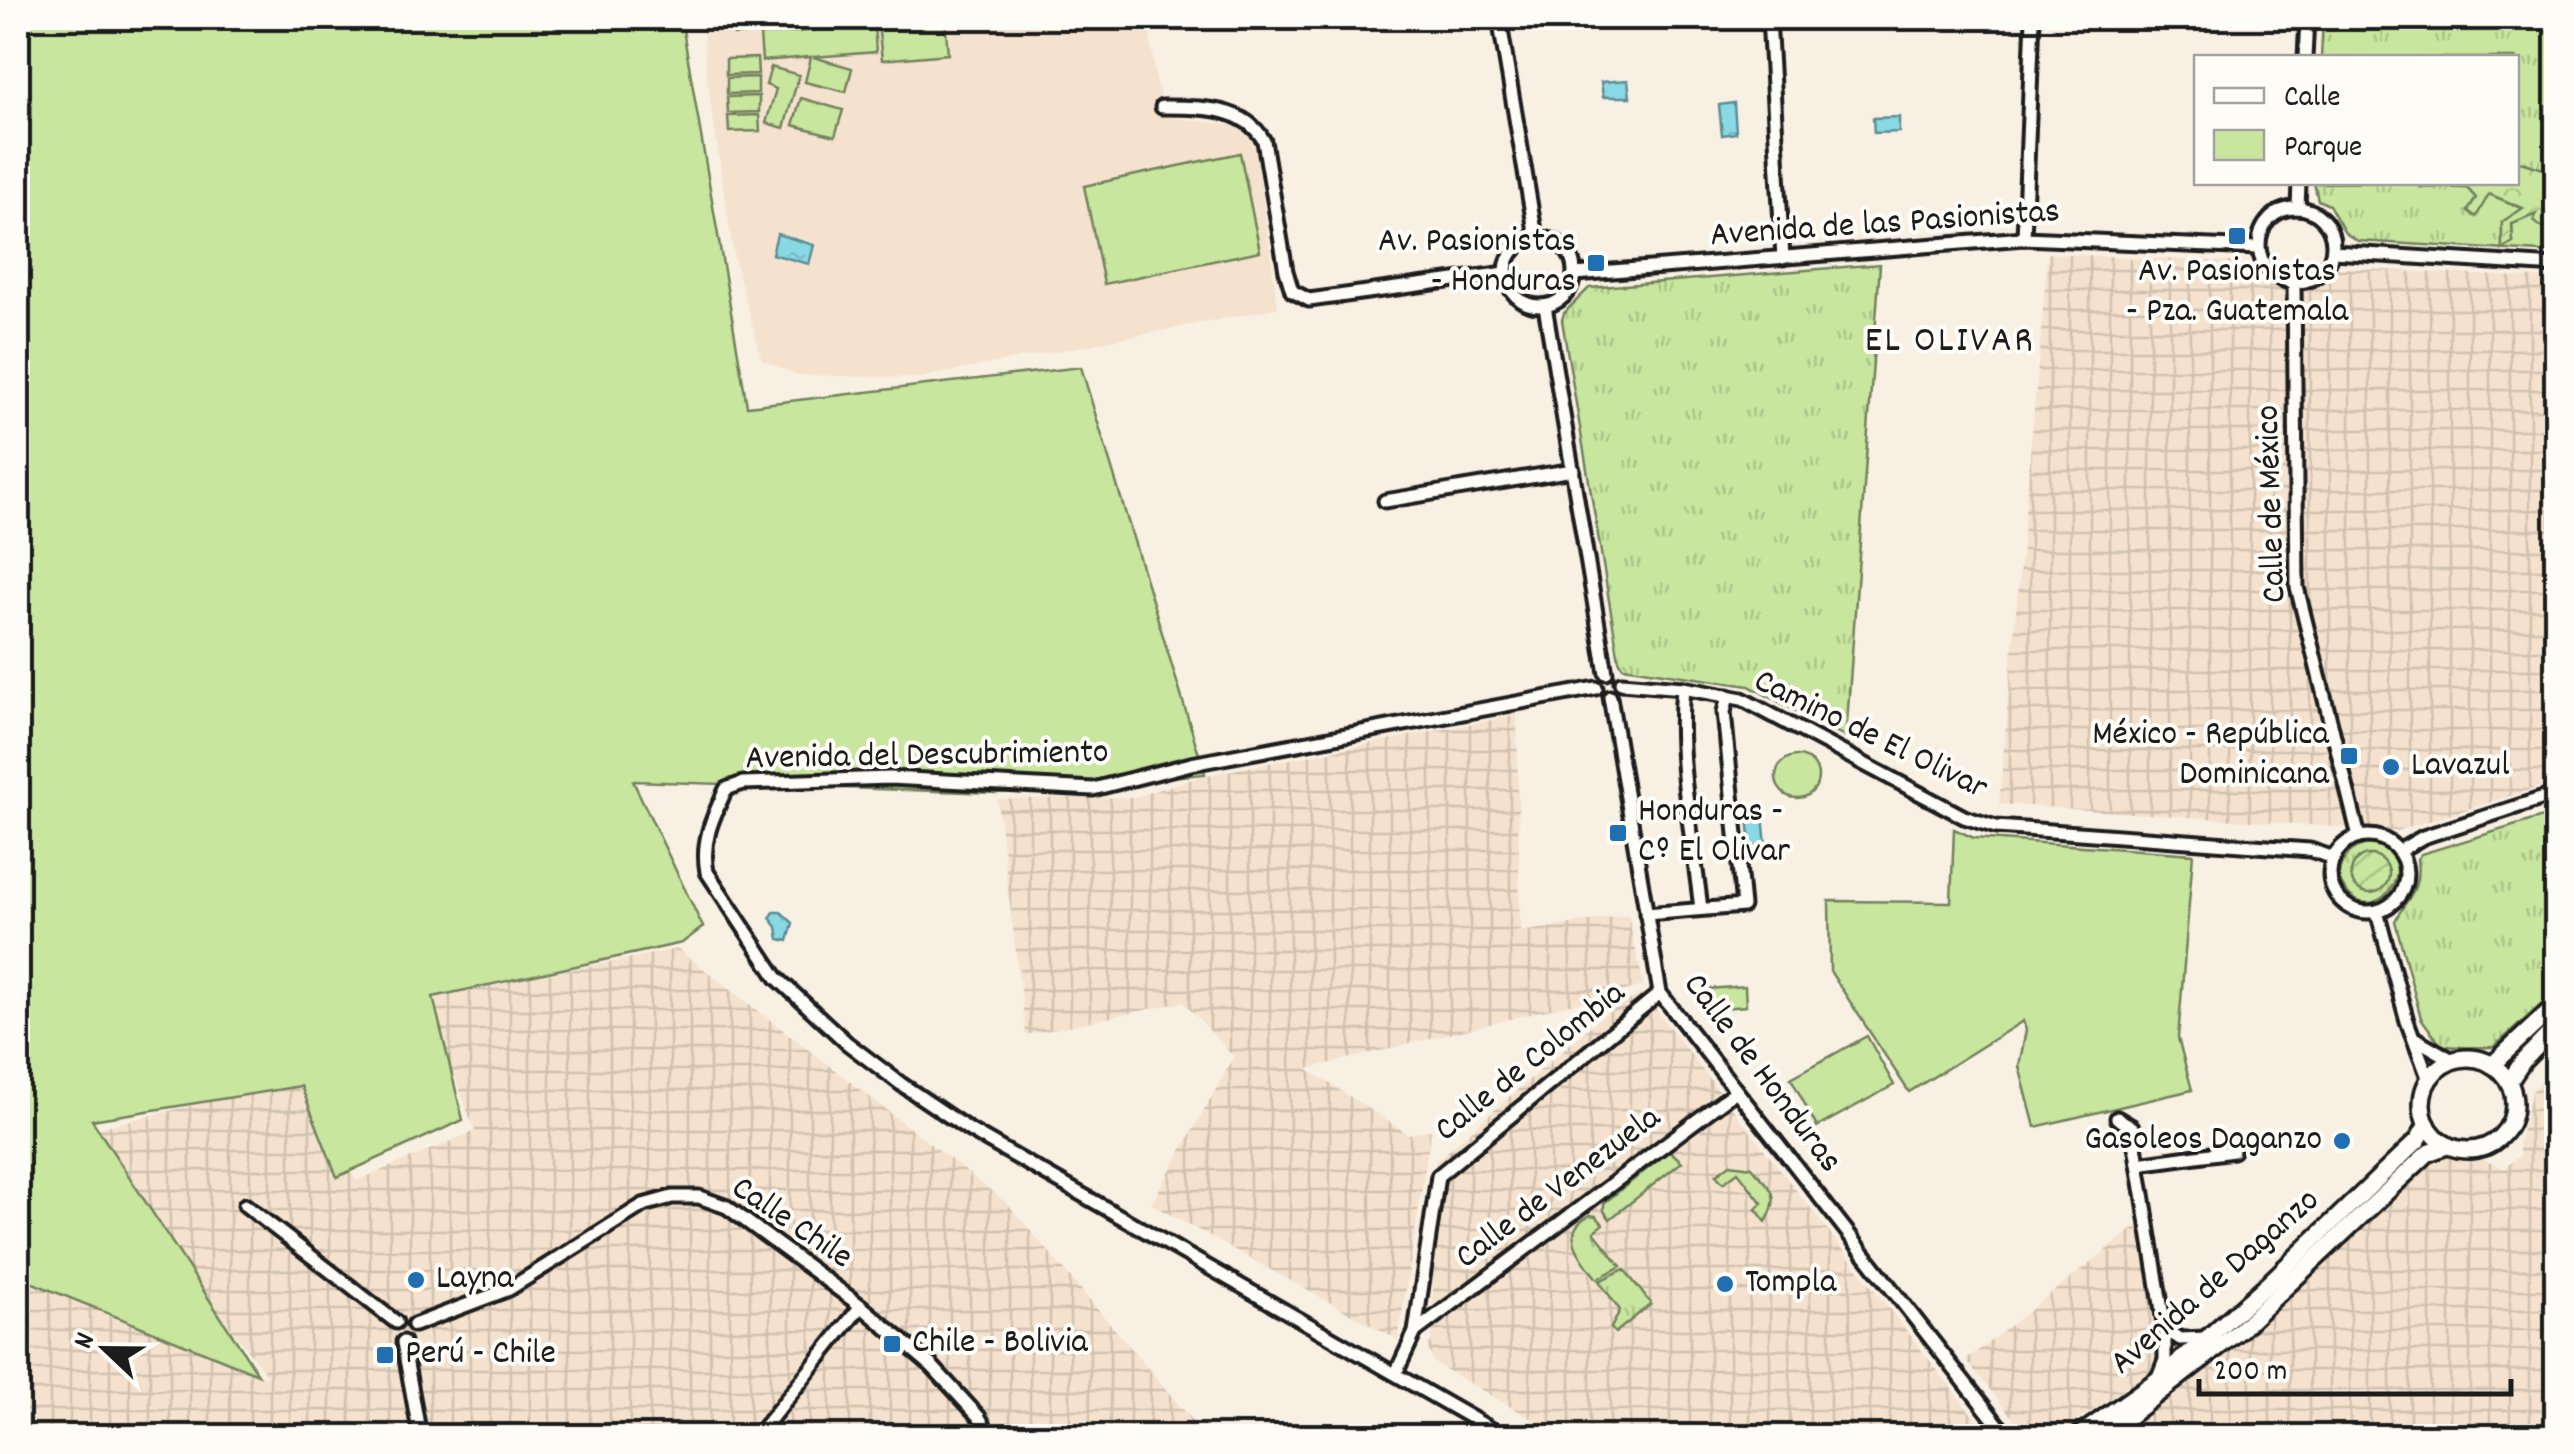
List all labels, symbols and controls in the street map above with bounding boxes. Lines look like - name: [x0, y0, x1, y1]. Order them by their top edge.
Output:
- legend: [2194, 55, 2519, 185]
- text: Calle: [2284, 78, 2340, 121]
- text: Parque: [2284, 128, 2362, 171]
- street label: Avenida de las Pasionistas: [1709, 188, 2061, 262]
- place label: Av. Pasionistas - Honduras: [1378, 218, 1576, 308]
- marker: Av. Pasionistas - Pza. Guatemala: [2226, 225, 2248, 247]
- place label: Av. Pasionistas - Pza. Guatemala: [2126, 248, 2349, 338]
- marker: Av. Pasionistas - Honduras: [1585, 252, 1607, 274]
- district label: EL OLIVAR: [1865, 315, 2035, 370]
- street label: Calle de México: [2245, 404, 2301, 604]
- street label: Camino de El Olivar: [1745, 658, 1995, 814]
- place label: México - República Dominicana: [2092, 711, 2330, 801]
- street label: Avenida del Descubrimiento: [745, 729, 1109, 785]
- place label: Lavazul: [2411, 742, 2509, 792]
- marker: México - República Dominicana: [2338, 745, 2360, 767]
- marker: Lavazul: [2380, 756, 2402, 778]
- place label: Honduras - Cº El Olivar: [1638, 788, 1790, 878]
- marker: Honduras - Cº El Olivar: [1607, 822, 1629, 844]
- street label: Calle de Honduras: [1669, 964, 1853, 1184]
- street label: Calle de Colombia: [1425, 970, 1637, 1156]
- street label: Calle de Venezuela: [1446, 1095, 1673, 1283]
- place label: Gasoleos Daganzo: [2084, 1116, 2322, 1166]
- marker: Gasoleos Daganzo: [2331, 1130, 2353, 1152]
- street label: Calle Chile: [720, 1165, 862, 1283]
- street label: Avenida de Daganzo: [2100, 1178, 2332, 1388]
- place label: Layna: [436, 1255, 514, 1305]
- place label: Tompla: [1745, 1259, 1837, 1309]
- marker: Layna: [405, 1269, 427, 1291]
- marker: Tompla: [1714, 1273, 1736, 1295]
- north arrow: [55, 1299, 155, 1399]
- place label: Chile - Bolivia: [912, 1319, 1088, 1369]
- text: N: [65, 1328, 108, 1355]
- place label: Perú - Chile: [405, 1330, 556, 1380]
- marker: Chile - Bolivia: [881, 1333, 903, 1355]
- scale bar: [2199, 1334, 2512, 1396]
- marker: Perú - Chile: [374, 1344, 396, 1366]
- text: 200 m: [2214, 1352, 2287, 1395]

